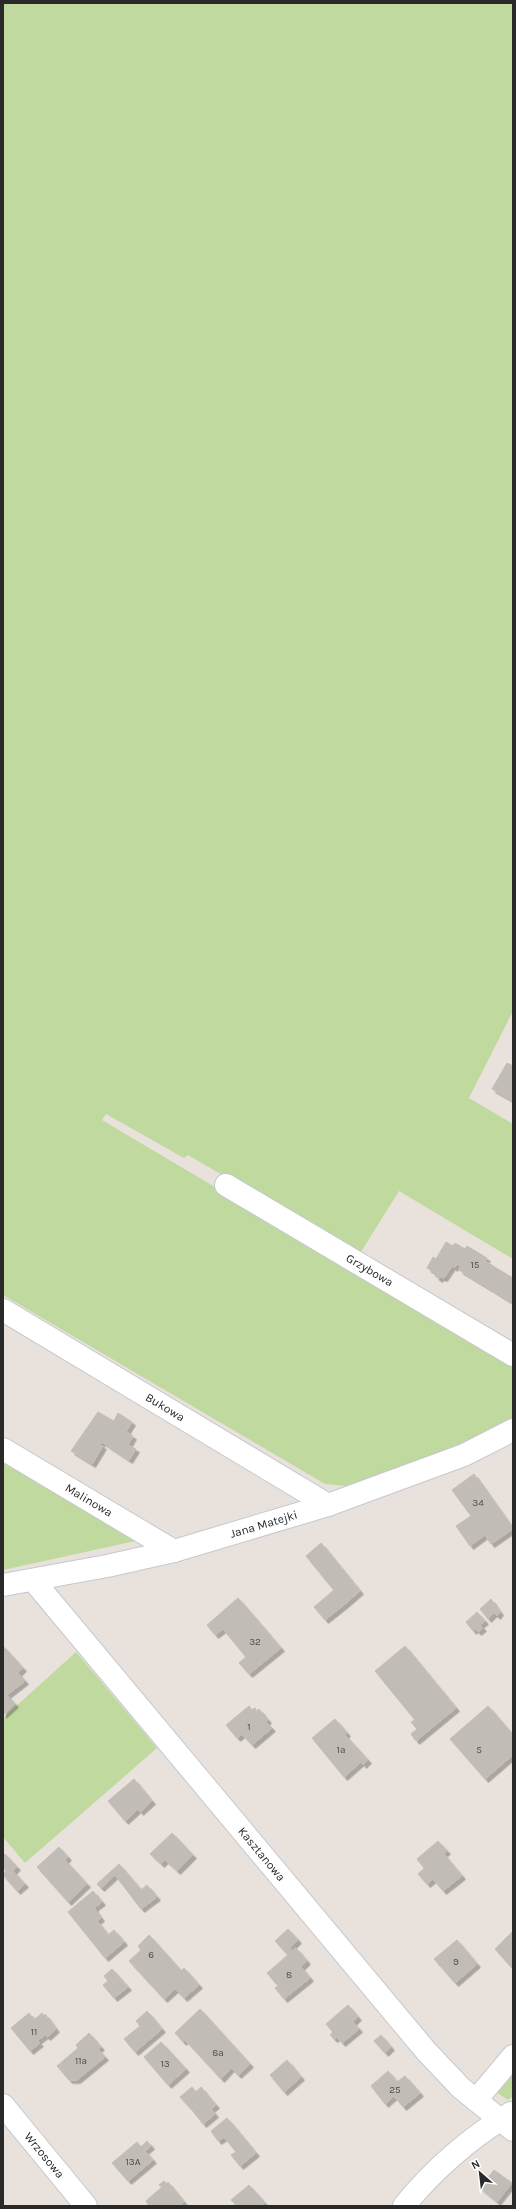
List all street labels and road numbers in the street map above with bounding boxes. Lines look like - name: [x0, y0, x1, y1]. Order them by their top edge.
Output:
- street label: Grzybowa: [344, 1251, 396, 1289]
- street label: Bukowa: [143, 1390, 187, 1424]
- street label: Malinowa: [63, 1481, 115, 1520]
- street label: Jana Matejki: [228, 1508, 299, 1541]
- street label: Kasztanowa: [235, 1824, 288, 1884]
- street label: Wrzosowa: [21, 2129, 67, 2181]

